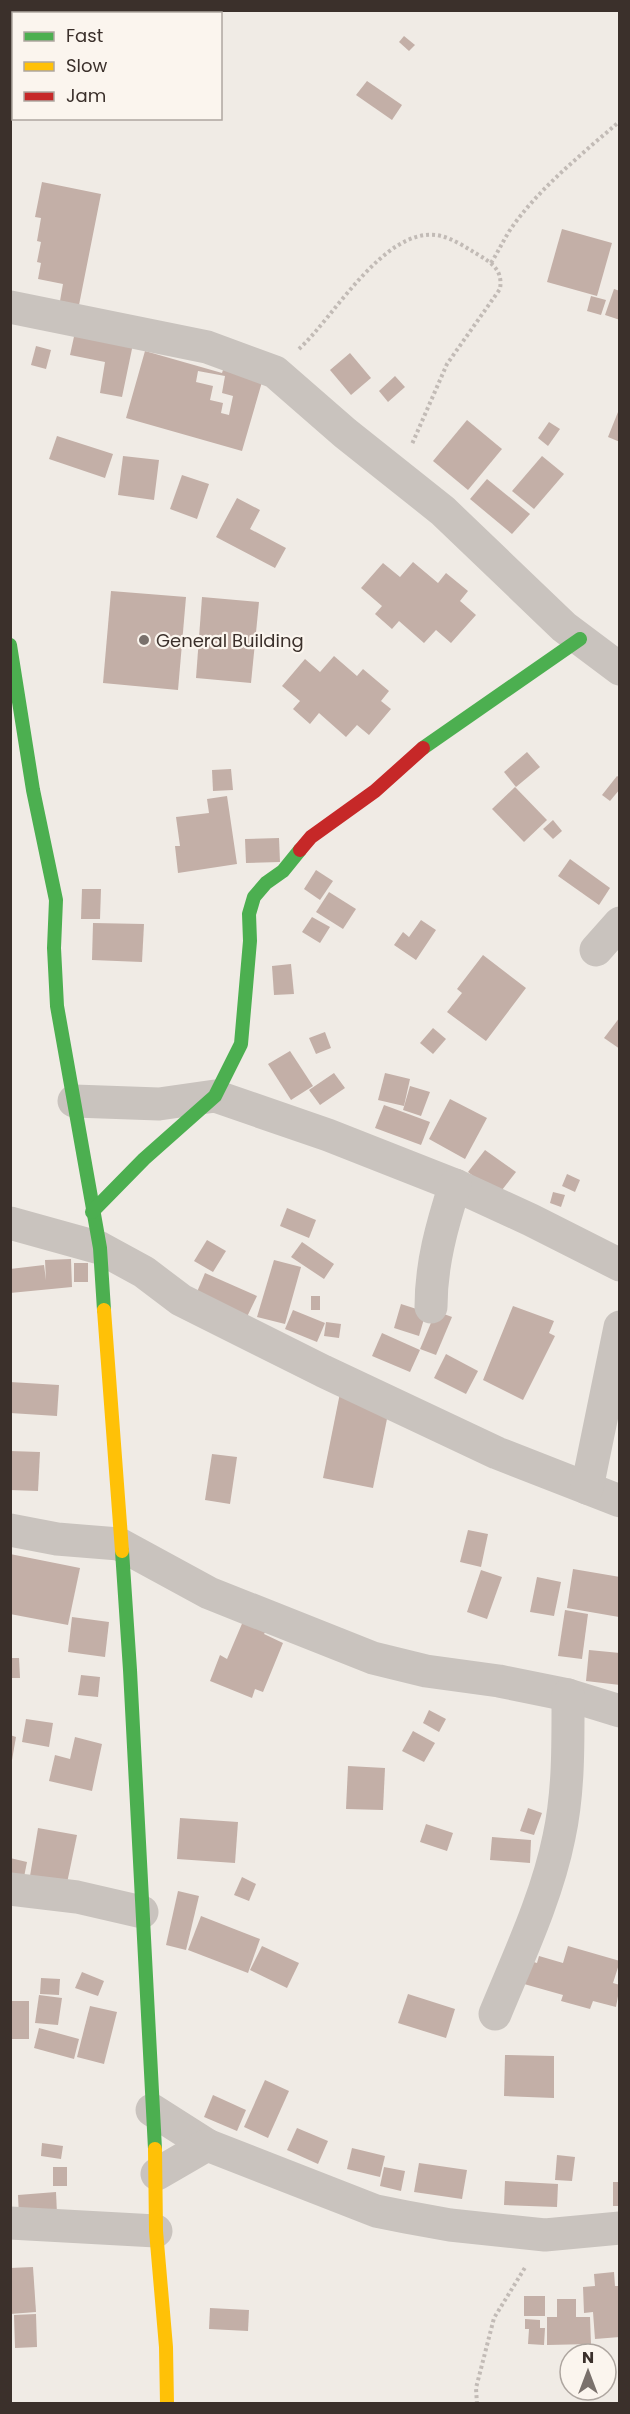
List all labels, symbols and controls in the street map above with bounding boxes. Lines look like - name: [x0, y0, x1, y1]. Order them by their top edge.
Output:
- legend: [12, 12, 222, 120]
- text: Fast: [66, 23, 103, 48]
- text: Slow: [66, 53, 108, 78]
- text: Jam: [66, 83, 106, 108]
- place label: General Building: [156, 628, 304, 653]
- marker: General Building: [137, 633, 151, 647]
- north arrow: [558, 2342, 618, 2402]
- text: N: [582, 2346, 594, 2369]

